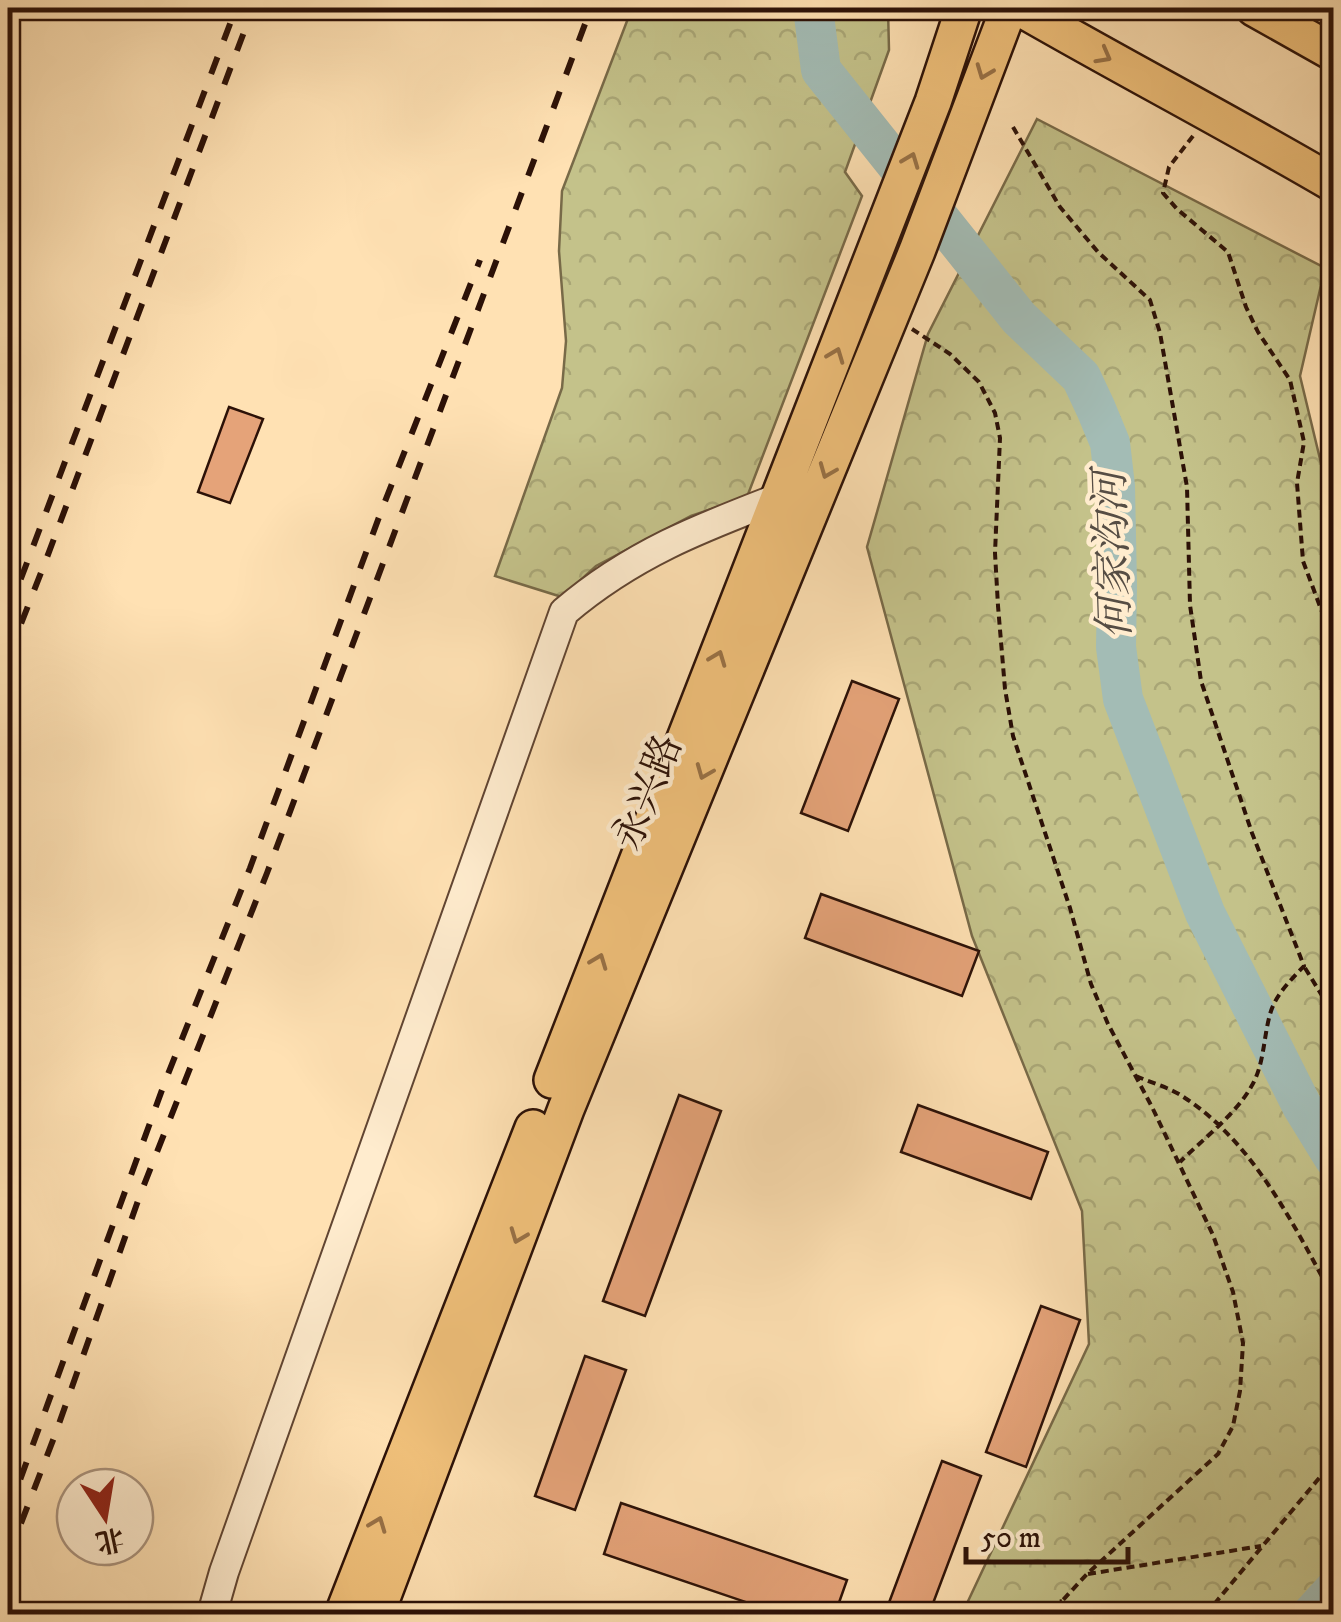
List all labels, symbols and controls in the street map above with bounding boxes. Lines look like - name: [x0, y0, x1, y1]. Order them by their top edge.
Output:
- one-way arrow: [1094, 44, 1112, 64]
- one-way arrow: [976, 62, 996, 80]
- one-way arrow: [899, 152, 919, 170]
- one-way arrow: [824, 347, 844, 365]
- one-way arrow: [818, 461, 838, 479]
- water label: 何家沟河: [1085, 463, 1143, 640]
- one-way arrow: [706, 650, 726, 668]
- street label: 永兴路: [603, 728, 695, 858]
- one-way arrow: [695, 762, 715, 780]
- one-way arrow: [588, 953, 608, 970]
- one-way arrow: [509, 1227, 530, 1244]
- north arrow: [55, 1467, 155, 1567]
- scale bar: [966, 1502, 1128, 1564]
- one-way arrow: [367, 1516, 387, 1533]
- text: 北: [93, 1520, 127, 1560]
- text: 50 m: [981, 1520, 1041, 1557]

